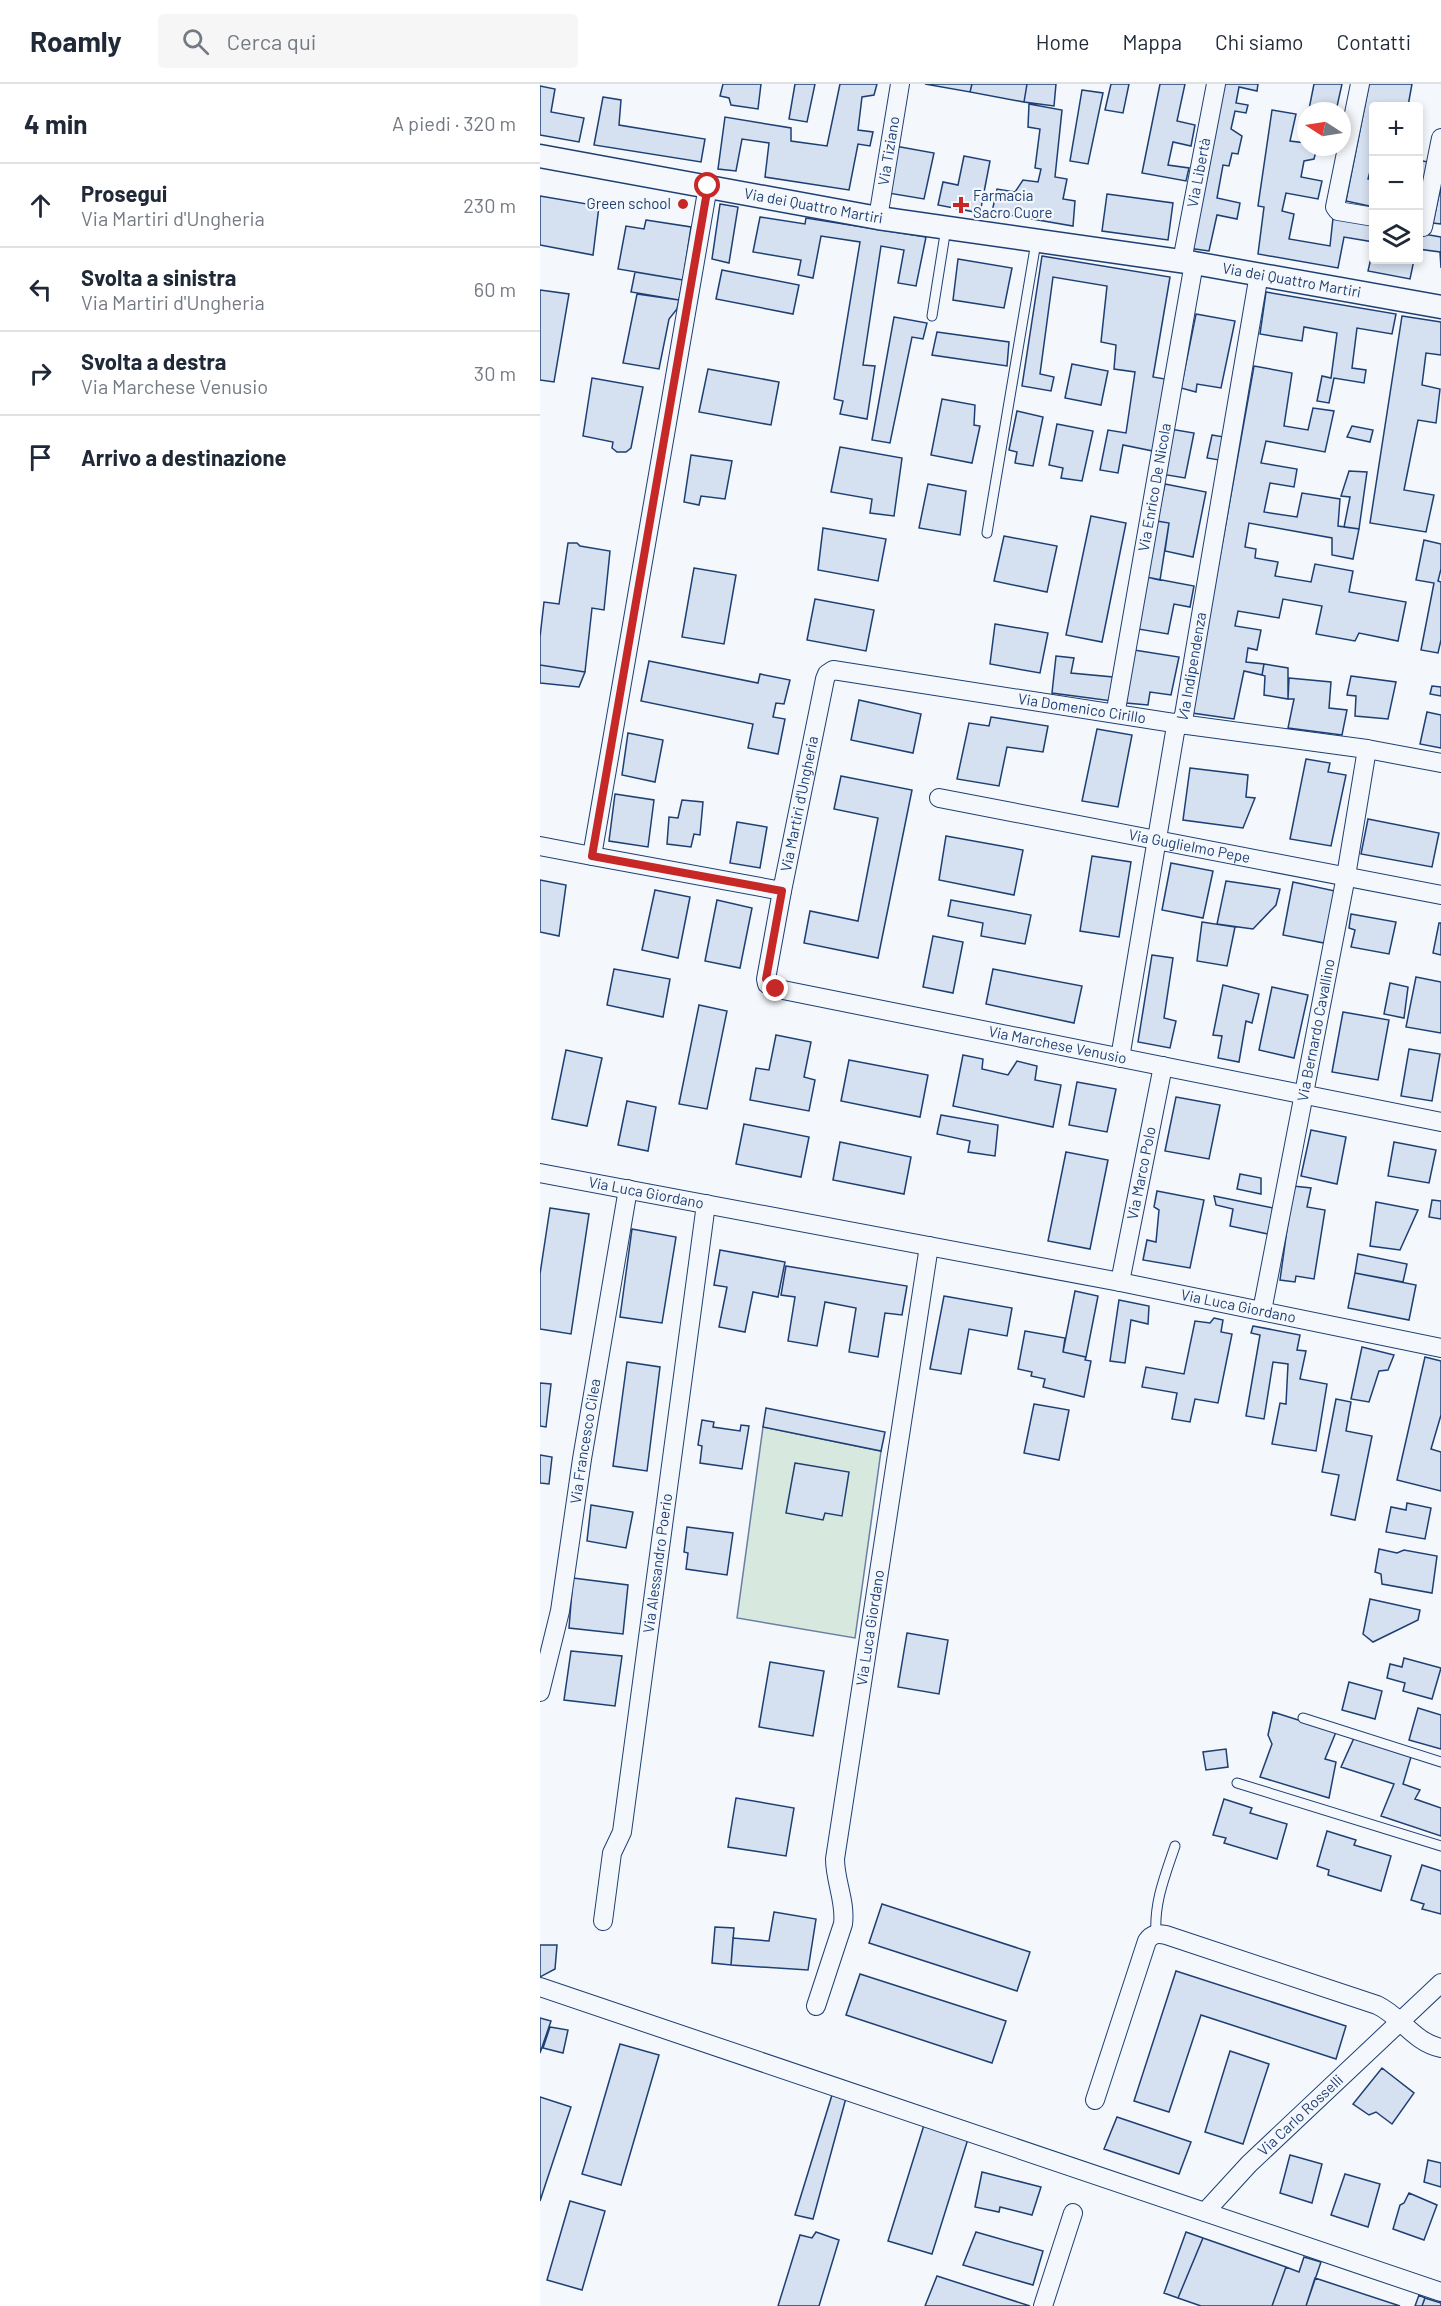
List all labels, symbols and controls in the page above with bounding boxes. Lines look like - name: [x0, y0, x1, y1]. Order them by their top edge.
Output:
- search box: [158, 14, 578, 68]
- text: Roamly: [30, 24, 122, 58]
- icon: search: [179, 25, 212, 58]
- text: Cerca qui: [227, 28, 316, 54]
- text: Home: [1036, 29, 1089, 54]
- text: Mappa: [1122, 29, 1182, 54]
- text: Chi siamo: [1215, 29, 1304, 54]
- text: Contatti: [1337, 29, 1411, 54]
- north arrow: [1297, 102, 1351, 156]
- map controls: [1369, 102, 1423, 264]
- button: +: [1369, 102, 1423, 156]
- text: 4 min: [24, 108, 88, 139]
- text: A piedi · 320 m: [392, 111, 516, 135]
- street label: Via Tiziano: [873, 115, 903, 187]
- street label: Via Libertà: [1182, 136, 1213, 209]
- button: −: [1369, 156, 1423, 210]
- route start: [694, 172, 720, 198]
- text: Prosegui: [81, 180, 167, 206]
- street label: Via dei Quattro Martiri: [743, 184, 884, 227]
- place label: Farmacia Sacro Cuore: [973, 186, 1052, 221]
- icon: ahead: [24, 189, 57, 222]
- text: 230 m: [463, 193, 516, 217]
- place label: Green school: [587, 194, 671, 212]
- marker: Green school: [676, 197, 690, 211]
- marker: Farmacia Sacro Cuore: [954, 198, 968, 212]
- text: Via Martiri d'Ungheria: [81, 206, 265, 230]
- button: layers: [1369, 210, 1423, 264]
- street label: Via dei Quattro Martiri: [1221, 258, 1363, 301]
- text: Svolta a sinistra: [81, 264, 236, 290]
- icon: left: [24, 273, 57, 306]
- text: 60 m: [474, 277, 516, 301]
- text: Via Martiri d'Ungheria: [81, 290, 265, 314]
- text: Svolta a destra: [81, 348, 226, 374]
- icon: right: [24, 357, 57, 390]
- text: 30 m: [474, 361, 516, 385]
- text: Via Marchese Venusio: [81, 374, 268, 398]
- street label: Via Enrico De Nicola: [1134, 422, 1174, 553]
- icon: arrive: [24, 441, 57, 474]
- text: Arrivo a destinazione: [81, 444, 287, 470]
- street label: Via Indipendenza: [1172, 611, 1209, 724]
- street label: Via Domenico Cirillo: [1017, 689, 1147, 727]
- street label: Via Martiri d'Ungheria: [776, 734, 821, 873]
- street label: Via Guglielmo Pepe: [1127, 825, 1252, 866]
- street label: Via Bernardo Cavallino: [1293, 957, 1338, 1103]
- route end: [762, 975, 788, 1001]
- street label: Via Marchese Venusio: [987, 1021, 1128, 1067]
- street label: Via Marco Polo: [1123, 1125, 1159, 1221]
- street label: Via Luca Giordano: [587, 1172, 706, 1212]
- street label: Via Luca Giordano: [1179, 1285, 1298, 1326]
- street label: Via Francesco Cilea: [566, 1377, 604, 1505]
- street label: Via Alessandro Poerio: [639, 1492, 675, 1634]
- street label: Via Luca Giordano: [852, 1568, 887, 1687]
- street label: Via Carlo Rosselli: [1254, 2070, 1346, 2159]

